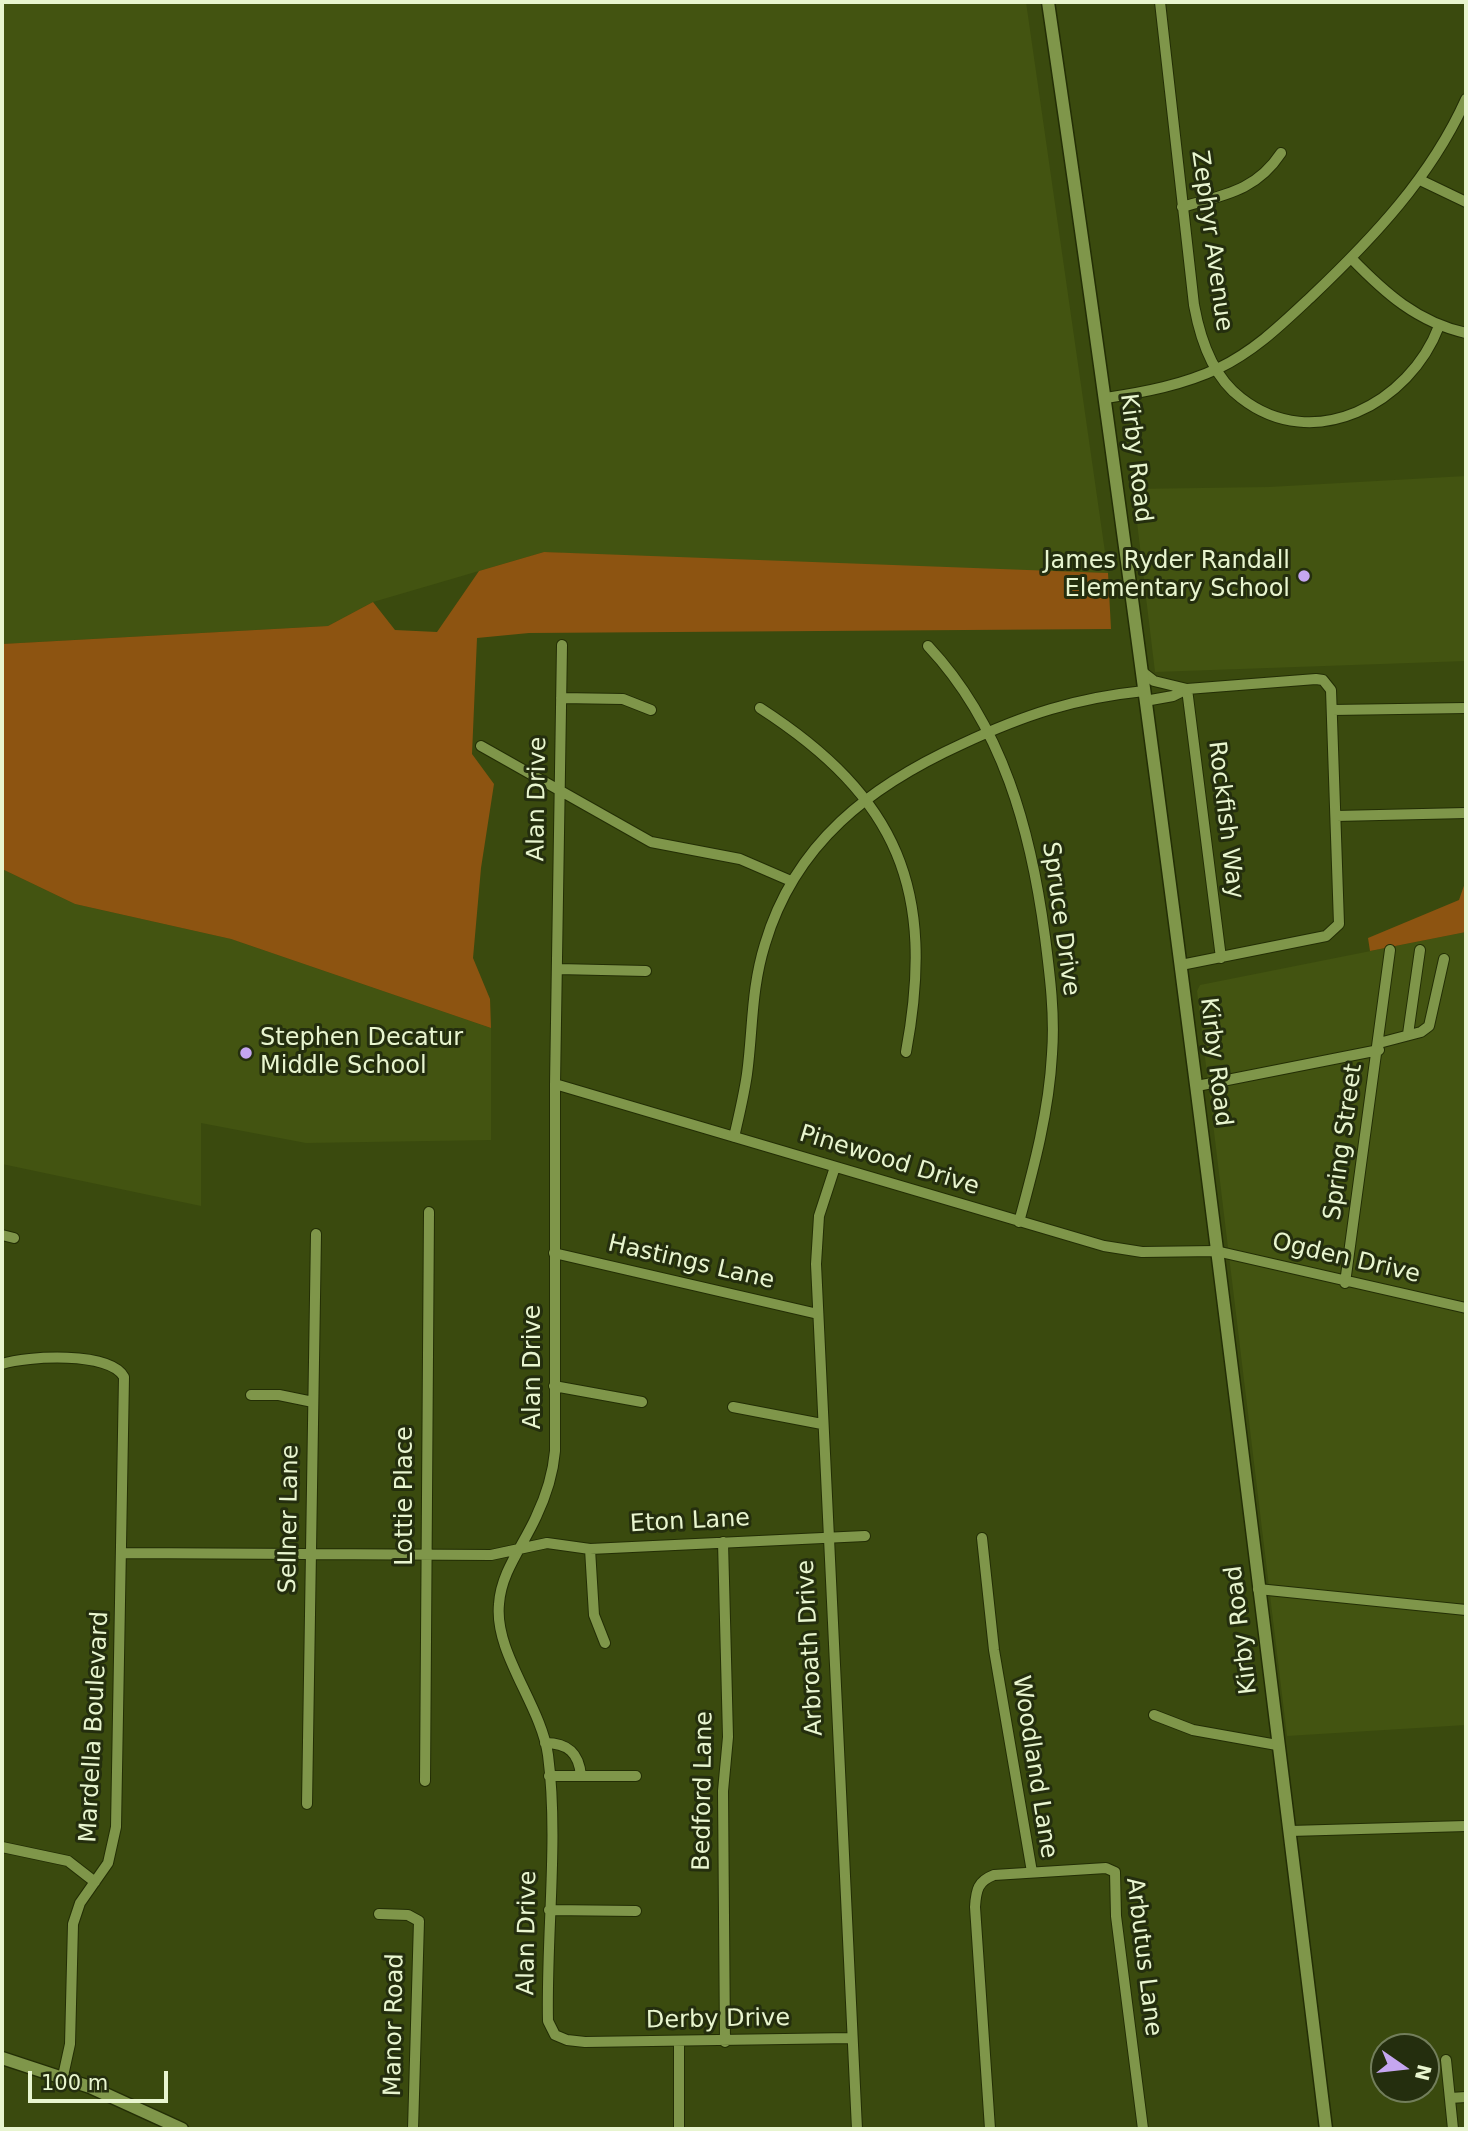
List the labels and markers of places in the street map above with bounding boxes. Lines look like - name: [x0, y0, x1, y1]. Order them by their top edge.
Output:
- place label: James Ryder Randall Elementary School: [1044, 548, 1290, 604]
- marker: James Ryder Randall Elementary School: [1296, 568, 1312, 584]
- place label: Stephen Decatur Middle School: [260, 1025, 463, 1081]
- marker: Stephen Decatur Middle School: [238, 1045, 254, 1061]

